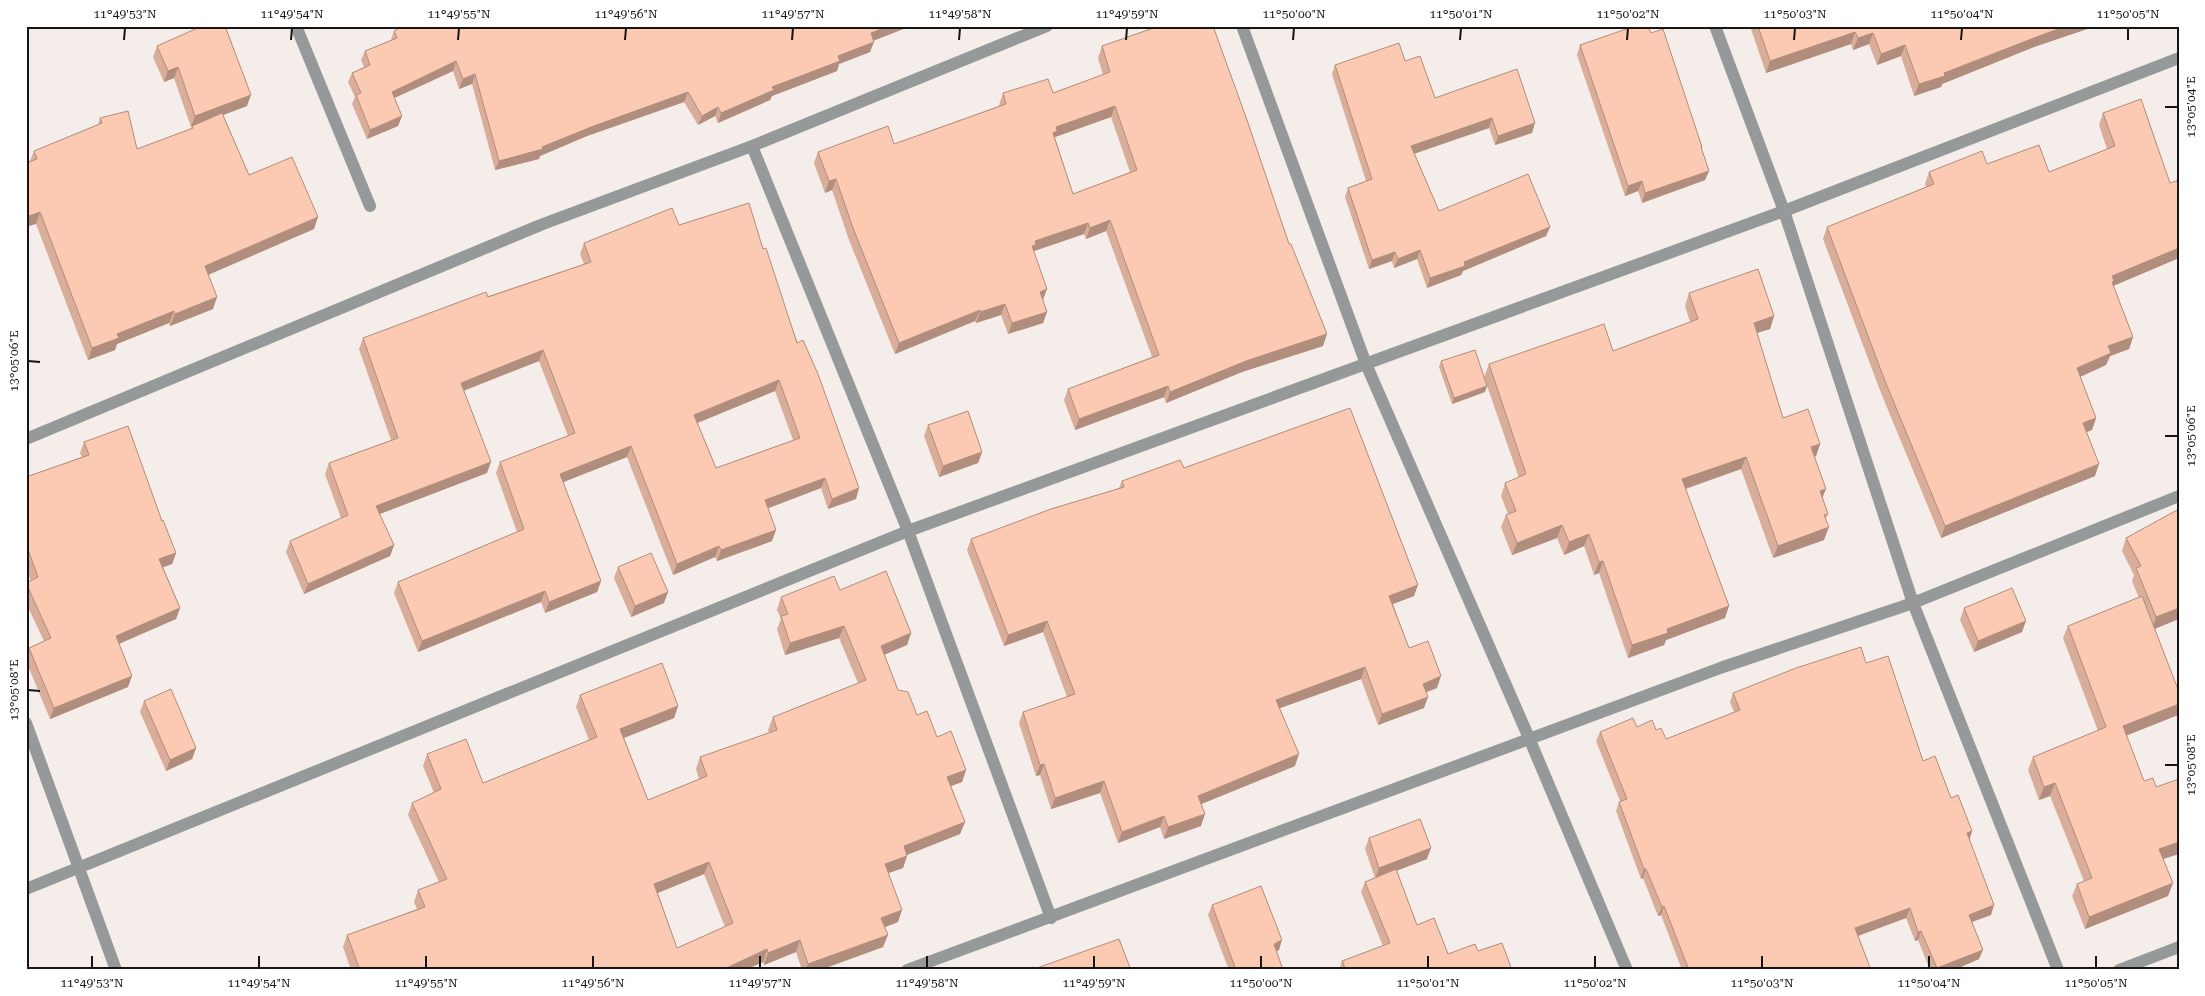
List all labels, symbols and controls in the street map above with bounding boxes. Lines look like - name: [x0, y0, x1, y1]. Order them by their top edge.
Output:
- text: 11°49'53"N: [93, 7, 157, 21]
- text: 11°49'54"N: [260, 7, 324, 21]
- text: 11°49'55"N: [427, 7, 491, 21]
- text: 11°49'56"N: [594, 7, 658, 21]
- text: 11°49'57"N: [761, 7, 825, 21]
- text: 11°49'58"N: [928, 7, 992, 21]
- text: 11°49'59"N: [1095, 7, 1159, 21]
- text: 11°50'00"N: [1262, 7, 1326, 21]
- text: 11°50'01"N: [1429, 7, 1493, 21]
- text: 11°50'02"N: [1596, 7, 1660, 21]
- text: 11°50'03"N: [1763, 7, 1827, 21]
- text: 11°50'04"N: [1930, 7, 1994, 21]
- text: 11°50'05"N: [2096, 7, 2160, 21]
- text: 13°05'04"E: [2184, 76, 2198, 138]
- text: 13°05'06"E: [7, 330, 21, 392]
- text: 13°05'06"E: [2184, 405, 2198, 467]
- text: 13°05'08"E: [7, 659, 21, 721]
- text: 13°05'08"E: [2184, 734, 2198, 796]
- text: 11°49'53"N: [60, 976, 124, 990]
- text: 11°49'54"N: [227, 976, 291, 990]
- text: 11°49'55"N: [394, 976, 458, 990]
- text: 11°49'56"N: [561, 976, 625, 990]
- text: 11°49'57"N: [728, 976, 792, 990]
- text: 11°49'58"N: [895, 976, 959, 990]
- text: 11°49'59"N: [1062, 976, 1126, 990]
- text: 11°50'00"N: [1229, 976, 1293, 990]
- text: 11°50'01"N: [1396, 976, 1460, 990]
- text: 11°50'02"N: [1563, 976, 1627, 990]
- text: 11°50'03"N: [1730, 976, 1794, 990]
- text: 11°50'04"N: [1897, 976, 1961, 990]
- text: 11°50'05"N: [2064, 976, 2128, 990]

